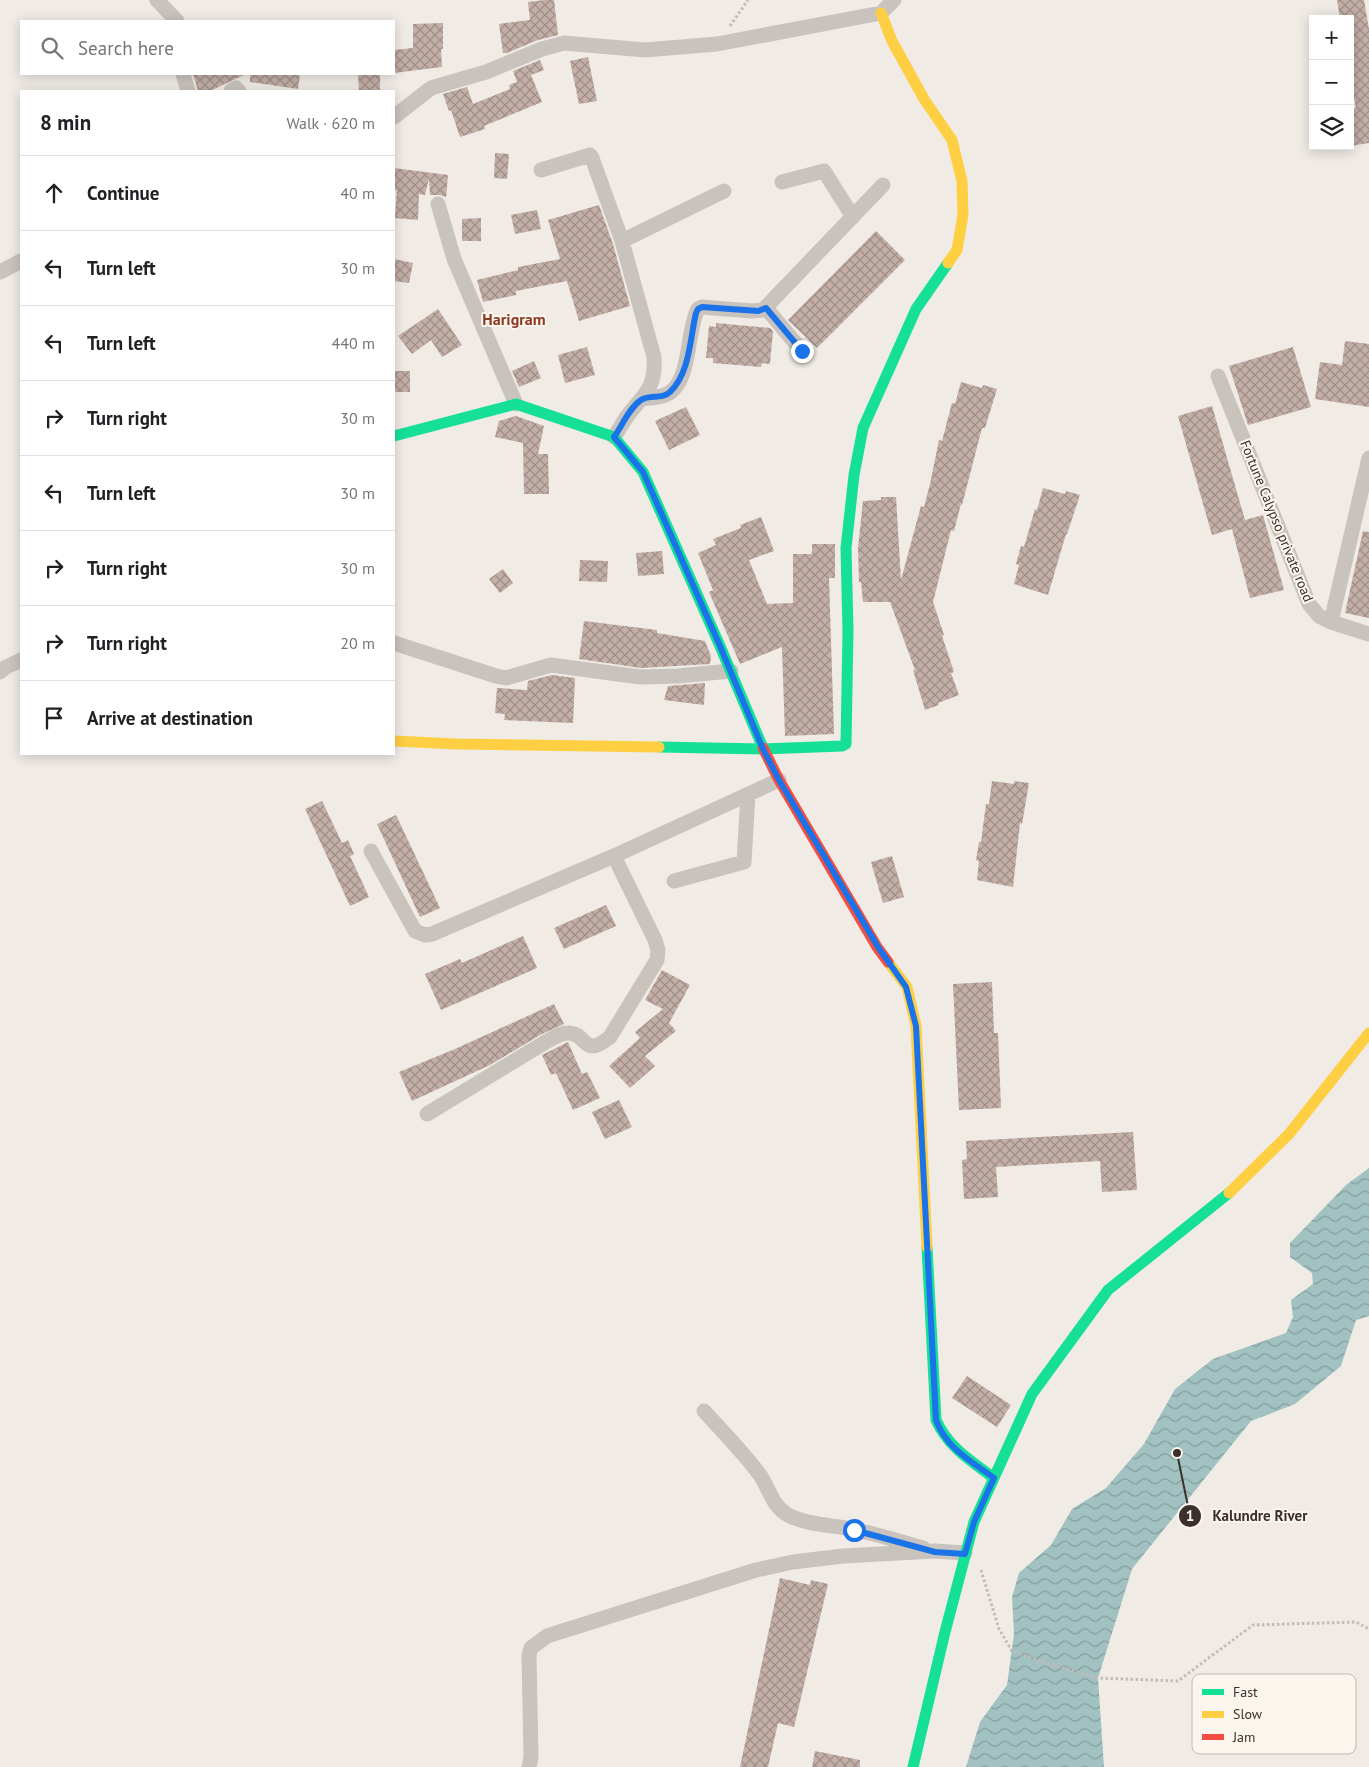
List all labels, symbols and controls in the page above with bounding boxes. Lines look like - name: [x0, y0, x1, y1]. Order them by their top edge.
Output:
- map controls: [1309, 15, 1354, 150]
- button: +: [1309, 15, 1354, 60]
- search box: [20, 20, 395, 75]
- icon: search: [38, 34, 66, 62]
- text: Search here: [78, 36, 174, 60]
- button: −: [1309, 60, 1354, 105]
- button: layers: [1309, 105, 1354, 150]
- text: 8 min: [40, 109, 91, 136]
- text: Walk · 620 m: [286, 113, 375, 133]
- icon: ahead: [40, 179, 68, 207]
- text: Continue: [87, 181, 159, 205]
- text: 40 m: [340, 183, 375, 203]
- icon: left: [40, 254, 68, 282]
- text: Turn left: [87, 256, 156, 280]
- text: 30 m: [340, 258, 375, 278]
- district label: Harigram: [482, 309, 546, 329]
- icon: left: [40, 329, 68, 357]
- text: Turn left: [87, 331, 156, 355]
- text: 440 m: [332, 333, 375, 353]
- route end: [791, 340, 814, 363]
- icon: right: [40, 404, 68, 432]
- text: Turn right: [87, 406, 167, 430]
- text: 30 m: [340, 408, 375, 428]
- street label: Fortune Calypso private road: [1236, 438, 1318, 604]
- icon: left: [40, 479, 68, 507]
- text: Turn left: [87, 481, 156, 505]
- text: 30 m: [340, 483, 375, 503]
- icon: right: [40, 554, 68, 582]
- text: Turn right: [87, 556, 167, 580]
- text: 30 m: [340, 558, 375, 578]
- icon: right: [40, 629, 68, 657]
- text: Turn right: [87, 631, 167, 655]
- text: 20 m: [340, 633, 375, 653]
- icon: arrive: [40, 704, 68, 732]
- text: Arrive at destination: [87, 706, 253, 730]
- callout: Kalundre River: [1178, 1501, 1317, 1531]
- text: 1: [1186, 1506, 1194, 1525]
- text: Kalundre River: [1213, 1506, 1308, 1525]
- route start: [843, 1519, 866, 1542]
- legend: [1192, 1674, 1356, 1754]
- text: Fast: [1233, 1683, 1258, 1701]
- text: Slow: [1233, 1705, 1263, 1723]
- text: Jam: [1232, 1728, 1255, 1746]

